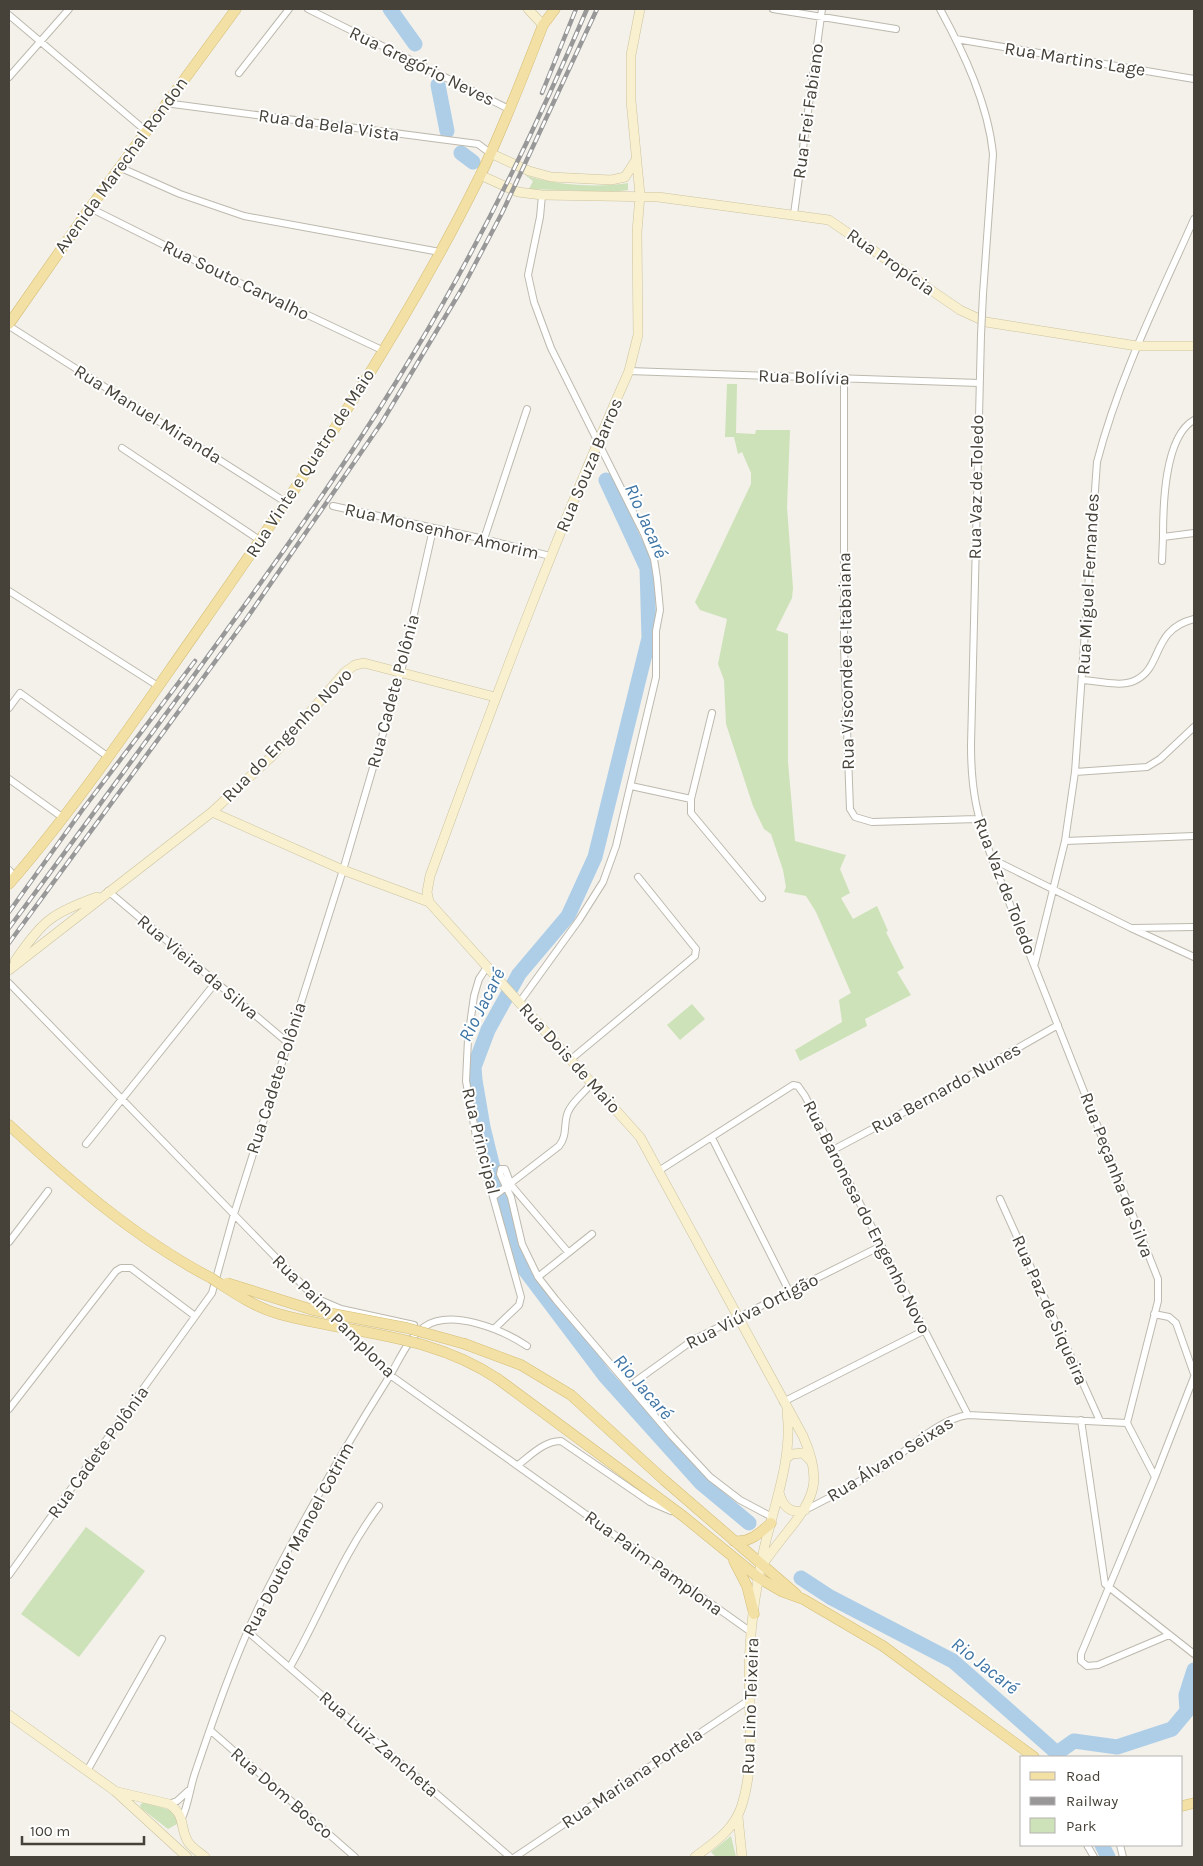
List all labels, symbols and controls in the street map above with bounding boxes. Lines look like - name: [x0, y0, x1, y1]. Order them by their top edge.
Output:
- street label: Rua Gregório Neves: [346, 21, 498, 111]
- street label: Rua Martins Lage: [1003, 37, 1147, 81]
- street label: Rua Frei Fabiano: [788, 42, 828, 180]
- street label: Avenida Marechal Rondon: [50, 73, 192, 257]
- street label: Rua da Bela Vista: [257, 104, 401, 146]
- street label: Rua Propícia: [843, 223, 939, 301]
- street label: Rua Souto Carvalho: [159, 235, 313, 325]
- street label: Rua Manuel Miranda: [70, 360, 226, 468]
- street label: Rua Vinte e Quatro de Maio: [241, 364, 379, 562]
- street label: Rua Bolívia: [758, 364, 850, 390]
- street label: Rua Souza Barros: [551, 394, 627, 536]
- street label: Rua Vaz de Toledo: [964, 414, 988, 560]
- water label: Rio Jacaré: [620, 480, 672, 562]
- street label: Rua Miguel Fernandes: [1072, 493, 1104, 675]
- street label: Rua Monsenhor Amorim: [343, 498, 541, 564]
- street label: Rua Visconde de Itabaiana: [833, 552, 859, 770]
- street label: Rua Cadete Polônia: [362, 612, 424, 770]
- street label: Rua do Engenho Novo: [217, 663, 357, 807]
- street label: Rua Vaz de Toledo: [969, 814, 1041, 958]
- street label: Rua Vieira da Silva: [133, 910, 263, 1024]
- water label: Rio Jacaré: [454, 965, 510, 1045]
- street label: Rua Dois de Maio: [514, 998, 626, 1118]
- street label: Rua Cadete Polônia: [241, 999, 311, 1157]
- street label: Rua Bernardo Nunes: [867, 1038, 1025, 1138]
- street label: Rua Principal: [457, 1085, 505, 1197]
- street label: Rua Peçanha da Silva: [1075, 1089, 1159, 1261]
- street label: Rua Baronesa do Engenho Novo: [798, 1096, 936, 1338]
- street label: Rua Paz de Siqueira: [1007, 1232, 1093, 1388]
- street label: Rua Paim Pamplona: [268, 1250, 400, 1382]
- street label: Rua Viúva Ortigão: [682, 1268, 822, 1354]
- water label: Rio Jacaré: [609, 1350, 677, 1424]
- street label: Rua Cadete Polônia: [43, 1382, 153, 1522]
- street label: Rua Álvaro Seixas: [822, 1410, 957, 1507]
- street label: Rua Doutor Manoel Cotrim: [237, 1438, 359, 1640]
- street label: Rua Paim Pamplona: [581, 1506, 727, 1620]
- water label: Rio Jacaré: [947, 1633, 1023, 1699]
- street label: Rua Lino Teixeira: [737, 1637, 763, 1775]
- street label: Rua Luiz Zancheta: [315, 1686, 443, 1802]
- street label: Rua Mariana Portela: [557, 1723, 707, 1833]
- street label: Rua Dom Bosco: [226, 1743, 338, 1843]
- legend: [1020, 1756, 1183, 1846]
- text: Road: [1066, 1767, 1101, 1785]
- text: Railway: [1066, 1792, 1118, 1810]
- scale bar: [22, 1814, 145, 1846]
- text: Park: [1066, 1817, 1096, 1835]
- text: 100 m: [30, 1822, 70, 1840]

